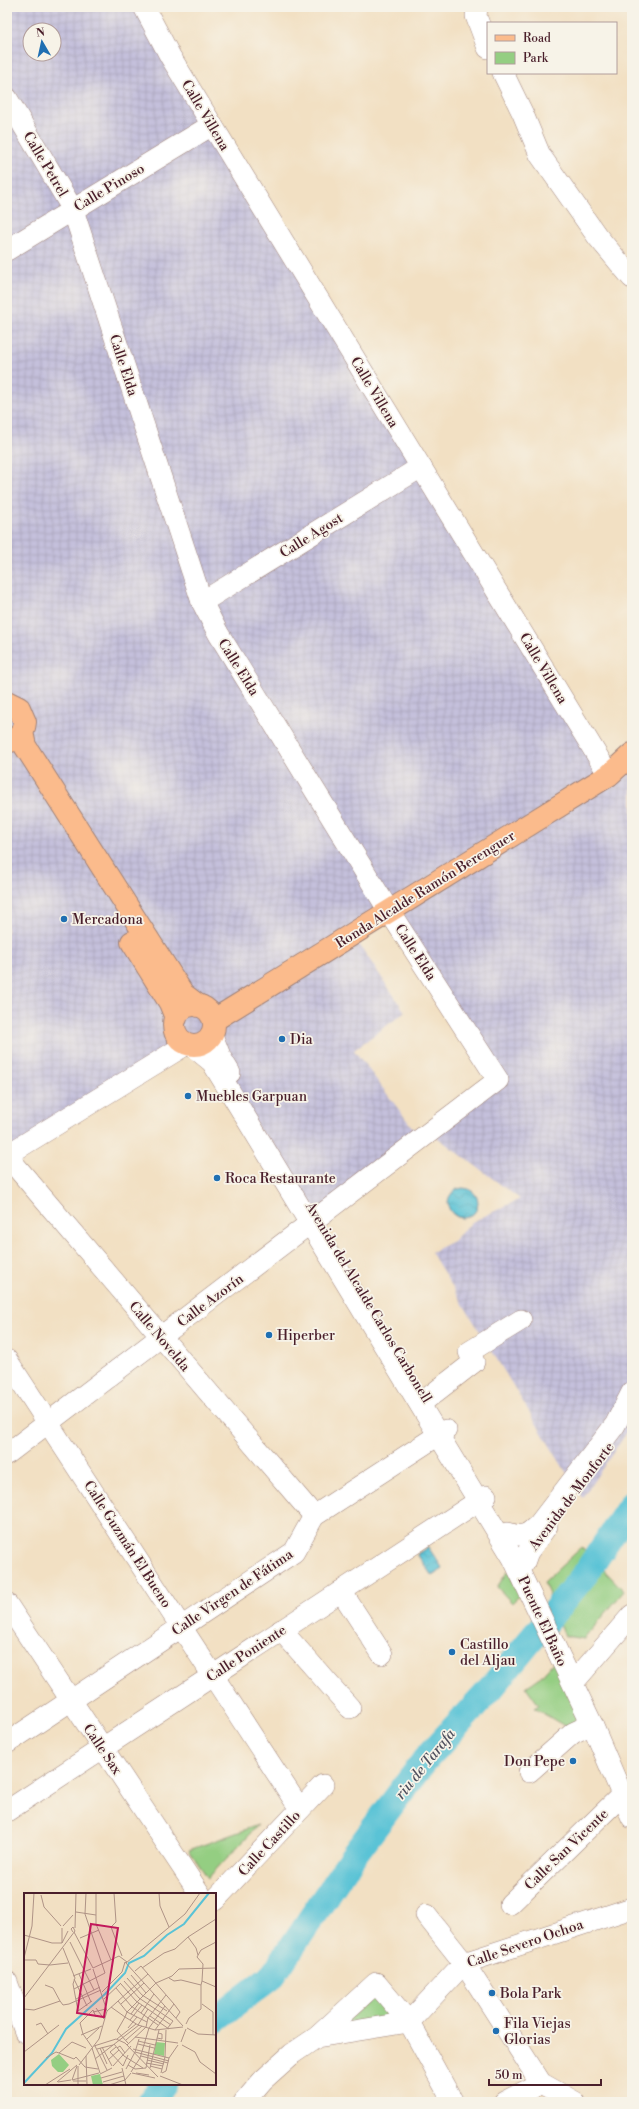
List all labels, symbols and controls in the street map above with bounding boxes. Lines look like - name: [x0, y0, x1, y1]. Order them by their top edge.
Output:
- north arrow: [22, 22, 62, 62]
- legend: [487, 22, 617, 74]
- text: N: [35, 25, 46, 41]
- text: Road: [523, 31, 551, 46]
- text: Park: [523, 51, 549, 66]
- street label: Calle Villena: [177, 77, 234, 155]
- street label: Calle Petrel: [19, 129, 72, 200]
- street label: Calle Pinoso: [71, 160, 148, 216]
- street label: Calle Elda: [105, 332, 142, 399]
- street label: Calle Villena: [346, 354, 403, 432]
- street label: Calle Agost: [277, 509, 347, 562]
- street label: Calle Villena: [515, 630, 572, 708]
- street label: Calle Elda: [214, 636, 263, 700]
- street label: Ronda Alcalde Ramón Berenguer: [332, 827, 519, 953]
- place label: Mercadona: [72, 911, 144, 929]
- marker: Mercadona: [59, 914, 69, 924]
- street label: Calle Elda: [390, 921, 441, 985]
- place label: Dia: [290, 1031, 313, 1049]
- marker: Dia: [277, 1034, 287, 1044]
- place label: Muebles Garpuan: [196, 1088, 308, 1106]
- marker: Muebles Garpuan: [183, 1091, 193, 1101]
- place label: Roca Restaurante: [225, 1170, 336, 1188]
- marker: Roca Restaurante: [212, 1173, 222, 1183]
- street label: Avenida del Alcalde Carlos Carbonell: [300, 1198, 435, 1406]
- street label: Calle Azorín: [174, 1270, 248, 1332]
- street label: Calle Novelda: [125, 1298, 194, 1376]
- place label: Hiperber: [277, 1327, 335, 1345]
- marker: Hiperber: [264, 1330, 274, 1340]
- street label: Avenida de Monforte: [525, 1439, 618, 1555]
- street label: Calle Guzmán El Bueno: [79, 1477, 175, 1612]
- street label: Calle Virgen de Fátima: [169, 1545, 297, 1640]
- street label: Puente El Baño: [513, 1573, 571, 1670]
- street label: Calle Poniente: [203, 1621, 290, 1686]
- place label: Castillo del Aljau: [460, 1636, 516, 1670]
- marker: Castillo del Aljau: [447, 1647, 457, 1657]
- street label: Calle Sax: [79, 1721, 126, 1779]
- water label: riu de Tarafa: [391, 1725, 460, 1803]
- place label: Don Pepe: [504, 1753, 565, 1771]
- marker: Don Pepe: [568, 1756, 578, 1766]
- street label: Calle San Vicente: [521, 1805, 612, 1894]
- street label: Calle Castillo: [235, 1807, 305, 1880]
- inset map: [24, 1893, 216, 2085]
- street label: Calle Severo Ochoa: [465, 1915, 587, 1972]
- place label: Bola Park: [499, 1985, 562, 2003]
- marker: Bola Park: [487, 1988, 497, 1998]
- place label: Fila Viejas Glorias: [504, 2015, 571, 2049]
- marker: Fila Viejas Glorias: [491, 2026, 501, 2036]
- scale bar: [489, 2061, 601, 2087]
- text: 50 m: [495, 2068, 523, 2083]

